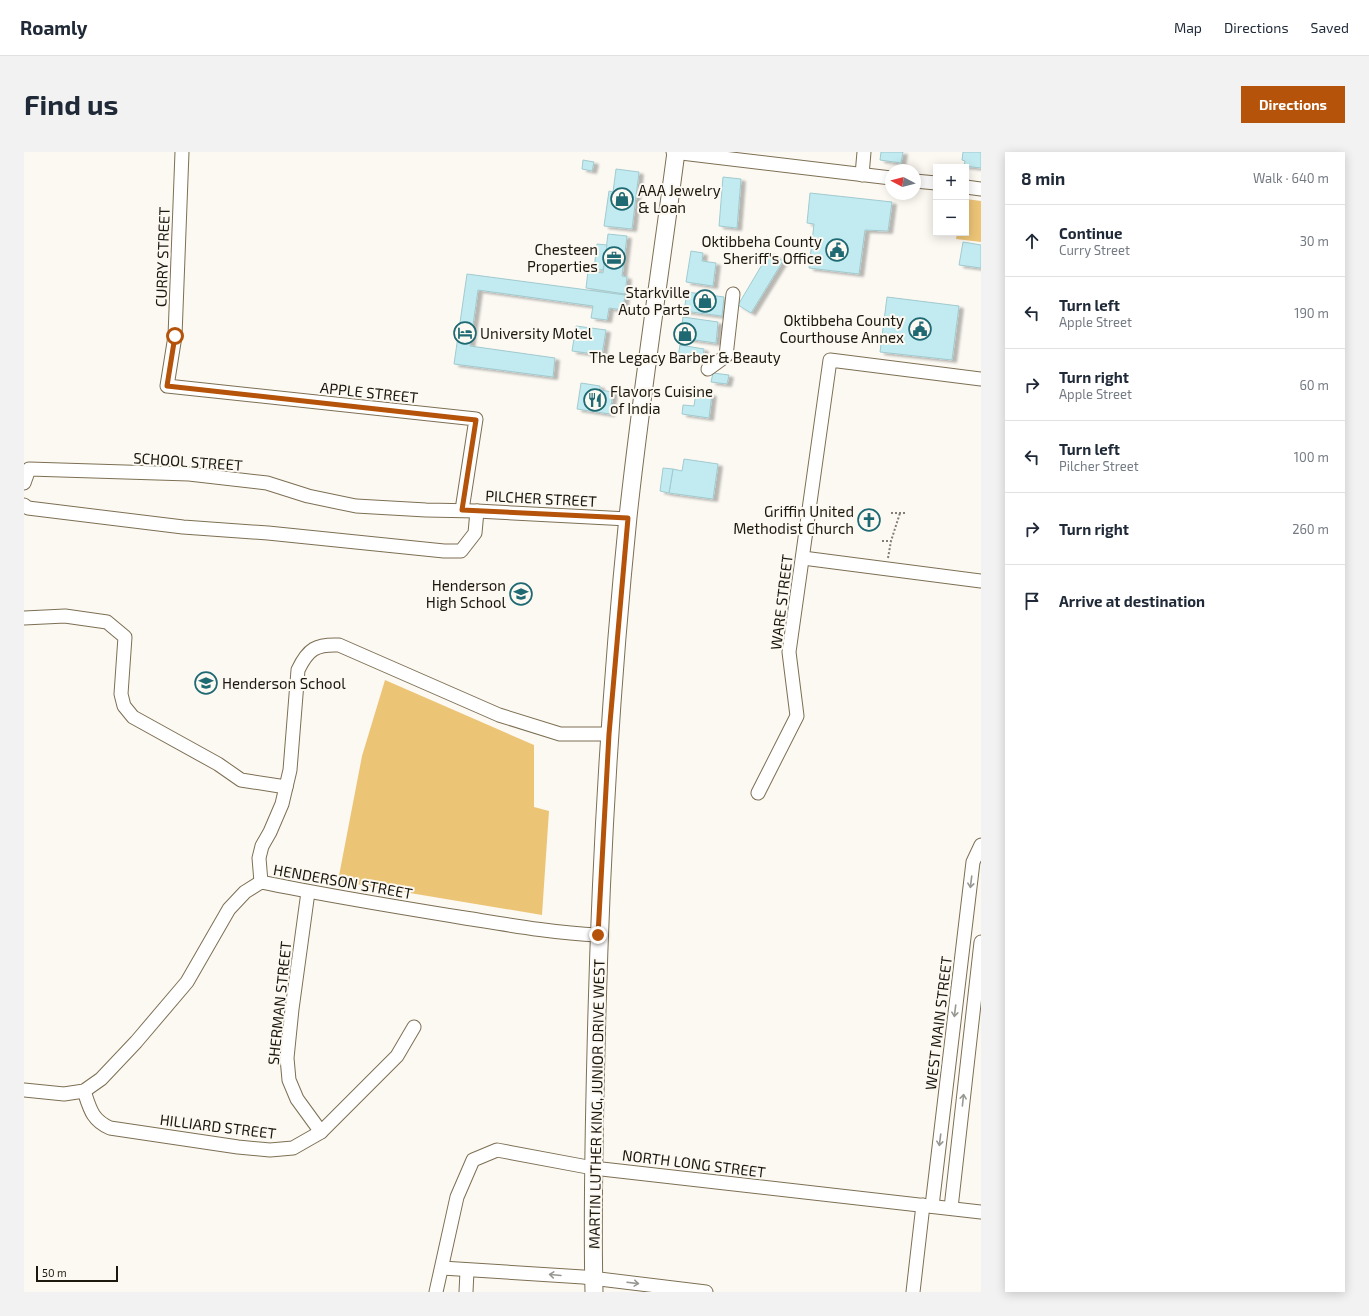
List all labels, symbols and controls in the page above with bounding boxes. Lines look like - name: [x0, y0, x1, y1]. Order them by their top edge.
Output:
- text: Roamly: [20, 16, 87, 39]
- text: Map: [1174, 19, 1202, 36]
- text: Directions: [1224, 19, 1289, 36]
- text: Saved: [1311, 19, 1349, 36]
- button: Directions: [1241, 86, 1345, 123]
- text: Find us: [24, 87, 118, 121]
- north arrow: [885, 164, 921, 200]
- map controls: [933, 164, 969, 236]
- button: +: [933, 164, 969, 200]
- text: 8 min: [1021, 168, 1065, 188]
- text: Walk · 640 m: [1253, 170, 1329, 186]
- place label: AAA Jewelry & Loan: [638, 181, 721, 216]
- shop icon: AAA Jewelry & Loan: [609, 186, 635, 212]
- button: −: [933, 200, 969, 236]
- street label: CURRY STREET: [151, 206, 173, 307]
- text: Continue: [1059, 224, 1122, 242]
- icon: ahead: [1021, 230, 1043, 252]
- place label: Oktibbeha County Sheriff's Office: [701, 232, 822, 267]
- text: 30 m: [1300, 233, 1329, 249]
- public building icon: Oktibbeha County Sheriff's Office: [824, 237, 850, 263]
- place label: Chesteen Properties: [527, 240, 598, 275]
- text: Curry Street: [1059, 242, 1130, 258]
- office icon: Chesteen Properties: [601, 245, 627, 271]
- place label: Starkville Auto Parts: [618, 283, 690, 318]
- shop icon: Starkville Auto Parts: [692, 288, 718, 314]
- text: Turn left: [1059, 296, 1120, 314]
- icon: left: [1021, 302, 1043, 324]
- text: 190 m: [1294, 305, 1329, 321]
- place label: Oktibbeha County Courthouse Annex: [779, 311, 904, 346]
- text: Apple Street: [1059, 314, 1132, 330]
- public building icon: Oktibbeha County Courthouse Annex: [907, 316, 933, 342]
- hotel icon: University Motel: [452, 320, 478, 346]
- shop icon: The Legacy Barber & Beauty: [672, 321, 698, 347]
- place label: University Motel: [480, 324, 593, 342]
- route start: [166, 327, 184, 345]
- place label: The Legacy Barber & Beauty: [589, 348, 781, 366]
- text: Turn right: [1059, 368, 1129, 386]
- icon: right: [1021, 374, 1043, 396]
- text: 60 m: [1299, 377, 1329, 393]
- street label: APPLE STREET: [319, 378, 419, 406]
- place label: Flavors Cuisine of India: [610, 382, 713, 417]
- text: Apple Street: [1059, 386, 1132, 402]
- restaurant icon: Flavors Cuisine of India: [582, 387, 608, 413]
- text: Turn left: [1059, 440, 1120, 458]
- icon: left: [1021, 446, 1043, 468]
- street label: SCHOOL STREET: [133, 448, 244, 474]
- text: 100 m: [1294, 449, 1329, 465]
- text: Pilcher Street: [1059, 458, 1139, 474]
- street label: PILCHER STREET: [485, 486, 598, 510]
- place label: Griffin United Methodist Church: [733, 502, 854, 537]
- church icon: Griffin United Methodist Church: [856, 507, 882, 533]
- icon: right: [1021, 518, 1043, 540]
- text: Turn right: [1059, 520, 1129, 538]
- text: 260 m: [1292, 521, 1329, 537]
- street label: WARE STREET: [766, 553, 796, 651]
- place label: Henderson High School: [426, 576, 507, 611]
- school or university icon: Henderson High School: [508, 581, 534, 607]
- icon: arrive: [1021, 590, 1043, 612]
- text: Arrive at destination: [1059, 592, 1205, 610]
- school or university icon: Henderson School: [193, 670, 219, 696]
- place label: Henderson School: [222, 674, 346, 692]
- street label: HENDERSON STREET: [272, 860, 414, 902]
- one-way arrow: [967, 875, 975, 888]
- route end: [589, 926, 607, 944]
- street label: SHERMAN STREET: [264, 940, 294, 1066]
- street label: WEST MAIN STREET: [921, 955, 955, 1091]
- street label: MARTIN LUTHER KING, JUNIOR DRIVE WEST: [584, 958, 608, 1249]
- one-way arrow: [951, 1004, 959, 1017]
- one-way arrow: [959, 1094, 967, 1107]
- street label: HILLIARD STREET: [159, 1110, 278, 1142]
- one-way arrow: [936, 1133, 944, 1146]
- street label: NORTH LONG STREET: [621, 1145, 767, 1181]
- scale bar: [36, 1264, 118, 1283]
- text: 50 m: [42, 1266, 67, 1279]
- one-way arrow: [549, 1272, 562, 1279]
- one-way arrow: [626, 1280, 639, 1287]

